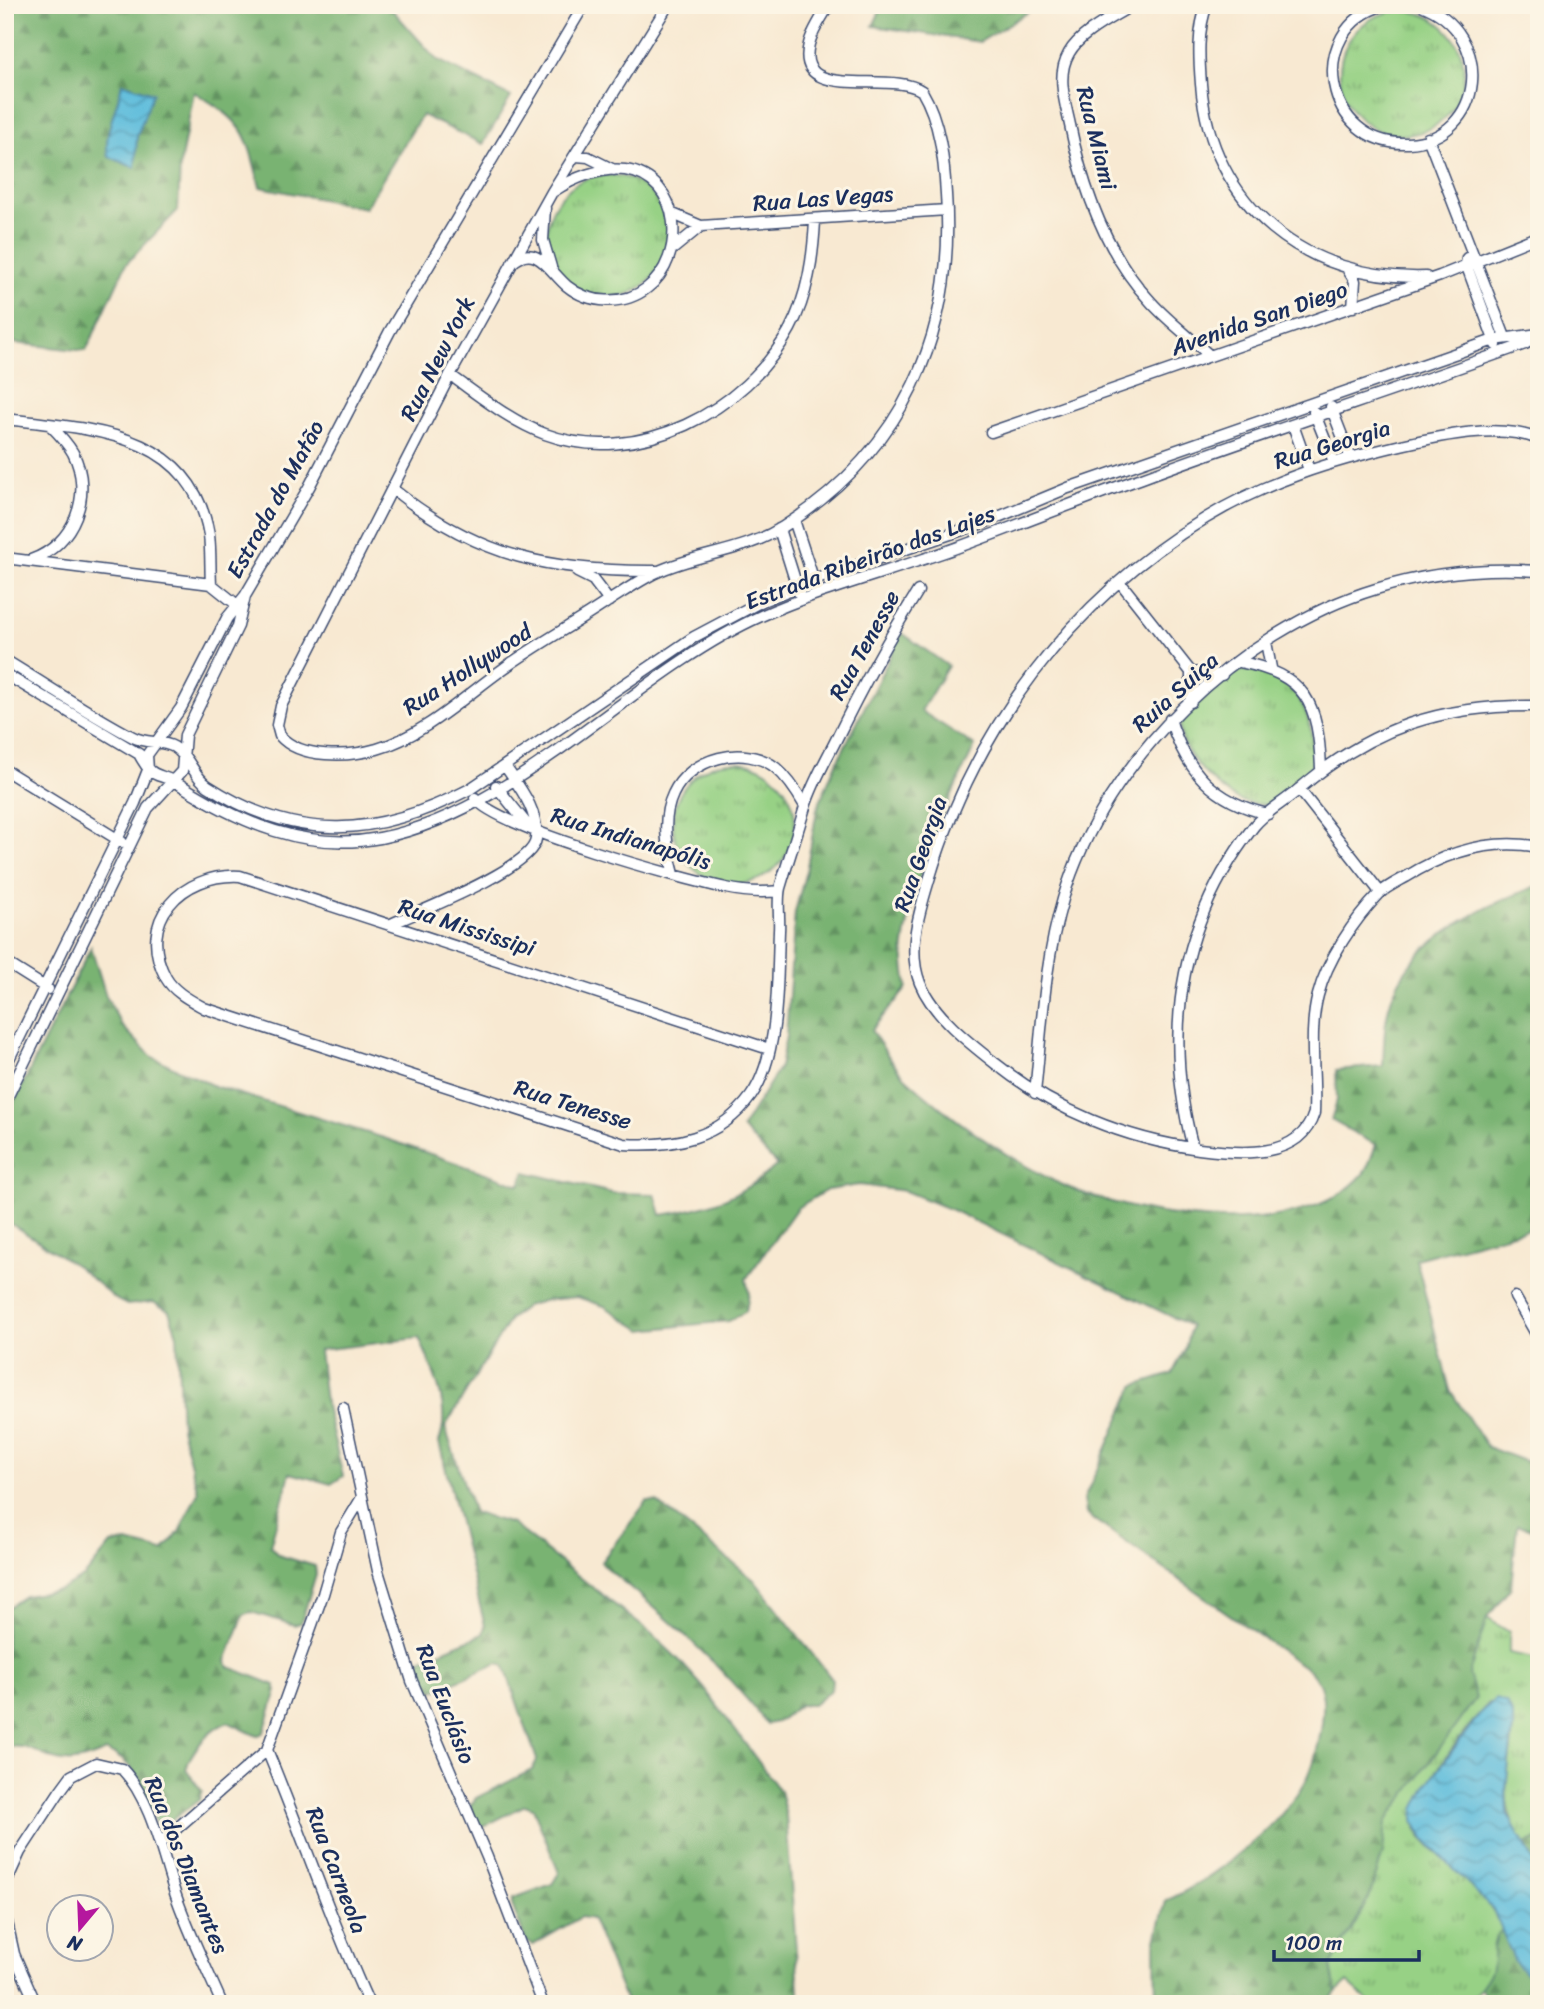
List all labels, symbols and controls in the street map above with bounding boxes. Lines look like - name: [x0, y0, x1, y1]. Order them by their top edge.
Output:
- street label: Rua Miami: [1064, 82, 1129, 195]
- street label: Rua Las Vegas: [751, 173, 895, 224]
- street label: Avenida San Diego: [1164, 269, 1354, 368]
- street label: Rua New York: [388, 288, 487, 428]
- street label: Rua Georgia: [1269, 407, 1396, 482]
- street label: Estrada do Matão: [215, 412, 336, 586]
- street label: Estrada Ribeirão das Lajes: [739, 493, 1002, 622]
- street label: Rua Tenesse: [817, 582, 912, 708]
- street label: Rua Hollywood: [394, 611, 542, 727]
- street label: Ruia Suiça: [1122, 641, 1229, 743]
- street label: Rua Georgia: [882, 790, 960, 918]
- street label: Rua Indianapólis: [546, 795, 717, 882]
- street label: Rua Mississipi: [393, 886, 541, 969]
- street label: Rua Tenesse: [509, 1067, 637, 1142]
- street label: Rua Euclásio: [404, 1638, 487, 1771]
- street label: Rua dos Diamantes: [132, 1770, 241, 1961]
- street label: Rua Carneola: [294, 1801, 380, 1940]
- north arrow: [46, 1894, 116, 1964]
- scale bar: [1274, 1918, 1420, 1962]
- text: 100 m: [1285, 1924, 1342, 1962]
- text: N: [62, 1926, 87, 1962]

